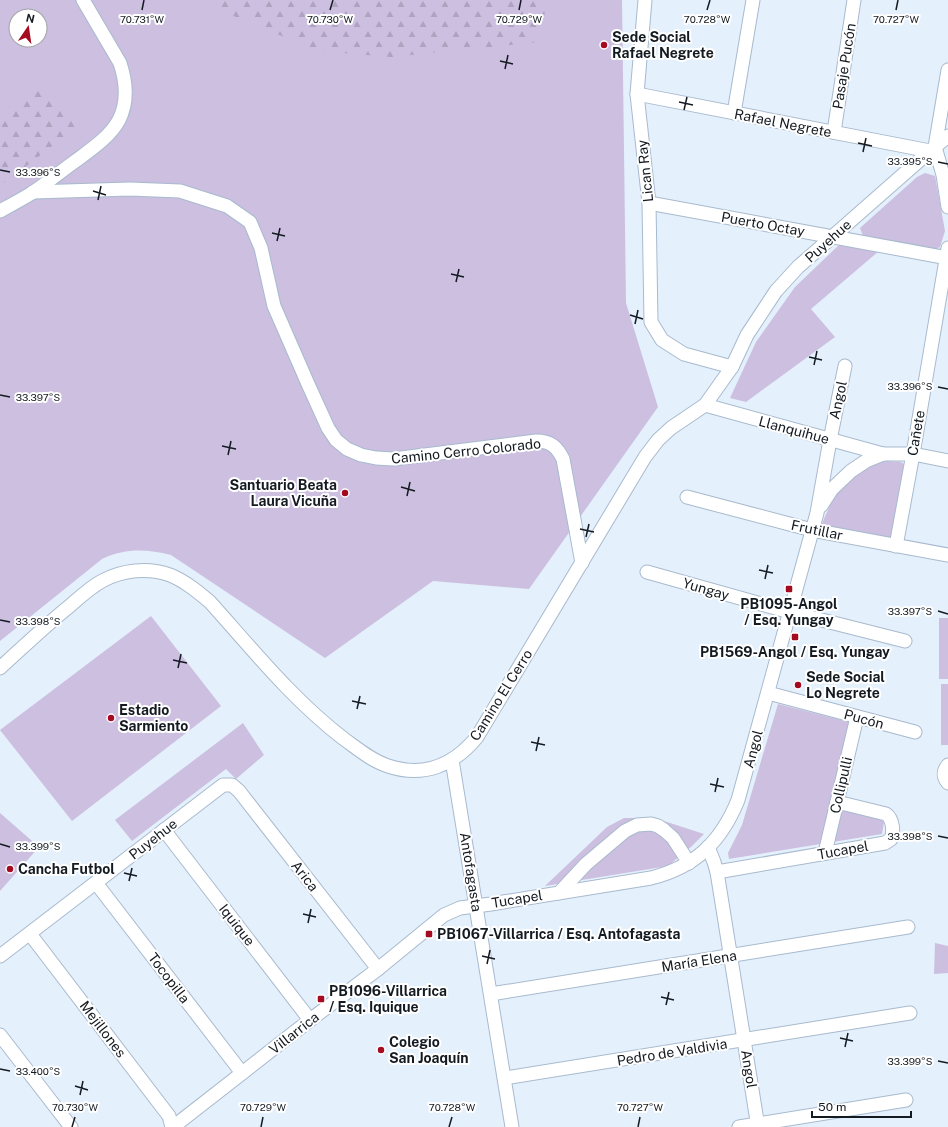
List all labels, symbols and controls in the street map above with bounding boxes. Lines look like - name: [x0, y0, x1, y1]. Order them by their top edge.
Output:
- north arrow: [8, 8, 48, 48]
- text: N: [25, 11, 36, 25]
- text: 70.731°W: [120, 13, 164, 25]
- text: 70.730°W: [307, 13, 353, 25]
- text: 70.729°W: [496, 13, 543, 25]
- text: 70.728°W: [684, 13, 731, 25]
- text: 70.727°W: [873, 13, 919, 25]
- street label: Pasaje Pucón: [829, 22, 859, 110]
- place label: Sede Social Rafael Negrete: [612, 29, 714, 61]
- marker: Sede Social Rafael Negrete: [599, 40, 609, 50]
- street label: Rafael Negrete: [733, 106, 833, 140]
- street label: Lican Ray: [634, 139, 656, 203]
- text: 33.395°S: [888, 155, 933, 167]
- text: 33.396°S: [16, 166, 61, 178]
- street label: Puerto Octay: [720, 209, 807, 239]
- street label: Puyehue: [802, 216, 854, 266]
- street label: Angol: [826, 379, 850, 421]
- text: 33.396°S: [888, 380, 933, 392]
- text: 33.397°S: [16, 391, 61, 403]
- street label: Cañete: [904, 409, 928, 457]
- street label: Llanquihue: [757, 413, 831, 447]
- street label: Camino Cerro Colorado: [390, 435, 542, 467]
- place label: Santuario Beata Laura Vicuña: [230, 477, 337, 509]
- marker: Santuario Beata Laura Vicuña: [340, 488, 350, 498]
- street label: Frutillar: [790, 517, 844, 543]
- street label: Yungay: [681, 575, 732, 603]
- marker: PB1095-Angol / Esq. Yungay: [784, 584, 794, 594]
- place label: PB1095-Angol / Esq. Yungay: [740, 596, 838, 628]
- text: 33.397°S: [888, 605, 933, 617]
- text: 33.398°S: [15, 615, 61, 627]
- marker: PB1569-Angol / Esq. Yungay: [790, 632, 800, 642]
- place label: PB1569-Angol / Esq. Yungay: [700, 644, 890, 660]
- street label: Camino El Cerro: [466, 646, 536, 744]
- place label: Sede Social Lo Negrete: [806, 669, 885, 701]
- marker: Sede Social Lo Negrete: [793, 680, 803, 690]
- place label: Estadio Sarmiento: [119, 702, 188, 734]
- street label: Pucón: [842, 706, 886, 732]
- marker: Estadio Sarmiento: [106, 713, 116, 723]
- street label: Angol: [740, 728, 766, 770]
- street label: Collipulli: [827, 755, 855, 815]
- street label: Puyehue: [126, 815, 180, 863]
- text: 33.398°S: [887, 830, 933, 842]
- street label: Antofagasta: [457, 831, 485, 913]
- street label: Tucapel: [816, 838, 870, 862]
- text: 33.399°S: [16, 840, 61, 852]
- street label: Arica: [288, 858, 322, 894]
- place label: Cancha Futbol: [18, 861, 115, 877]
- marker: Cancha Futbol: [5, 864, 15, 874]
- street label: Tucapel: [490, 887, 544, 911]
- street label: Iquique: [216, 901, 258, 949]
- place label: PB1067-Villarrica / Esq. Antofagasta: [437, 926, 680, 942]
- marker: PB1067-Villarrica / Esq. Antofagasta: [424, 929, 434, 939]
- street label: María Elena: [660, 947, 738, 975]
- street label: Tocopilla: [145, 950, 193, 1006]
- place label: PB1096-Villarrica / Esq. Iquique: [329, 983, 447, 1015]
- marker: PB1096-Villarrica / Esq. Iquique: [316, 994, 326, 1004]
- street label: Mejillones: [77, 998, 129, 1060]
- street label: Villarrica: [266, 1009, 322, 1057]
- place label: Colegio San Joaquín: [389, 1034, 468, 1066]
- street label: Pedro de Valdivia: [616, 1035, 728, 1069]
- marker: Colegio San Joaquín: [376, 1045, 386, 1055]
- street label: Angol: [738, 1049, 760, 1089]
- text: 33.399°S: [888, 1055, 933, 1067]
- text: 33.400°S: [16, 1065, 61, 1077]
- scale bar: [812, 1093, 911, 1119]
- text: 50 m: [818, 1100, 846, 1114]
- text: 70.730°W: [52, 1101, 98, 1113]
- text: 70.729°W: [240, 1101, 287, 1113]
- text: 70.728°W: [429, 1101, 476, 1113]
- text: 70.727°W: [617, 1101, 663, 1113]

